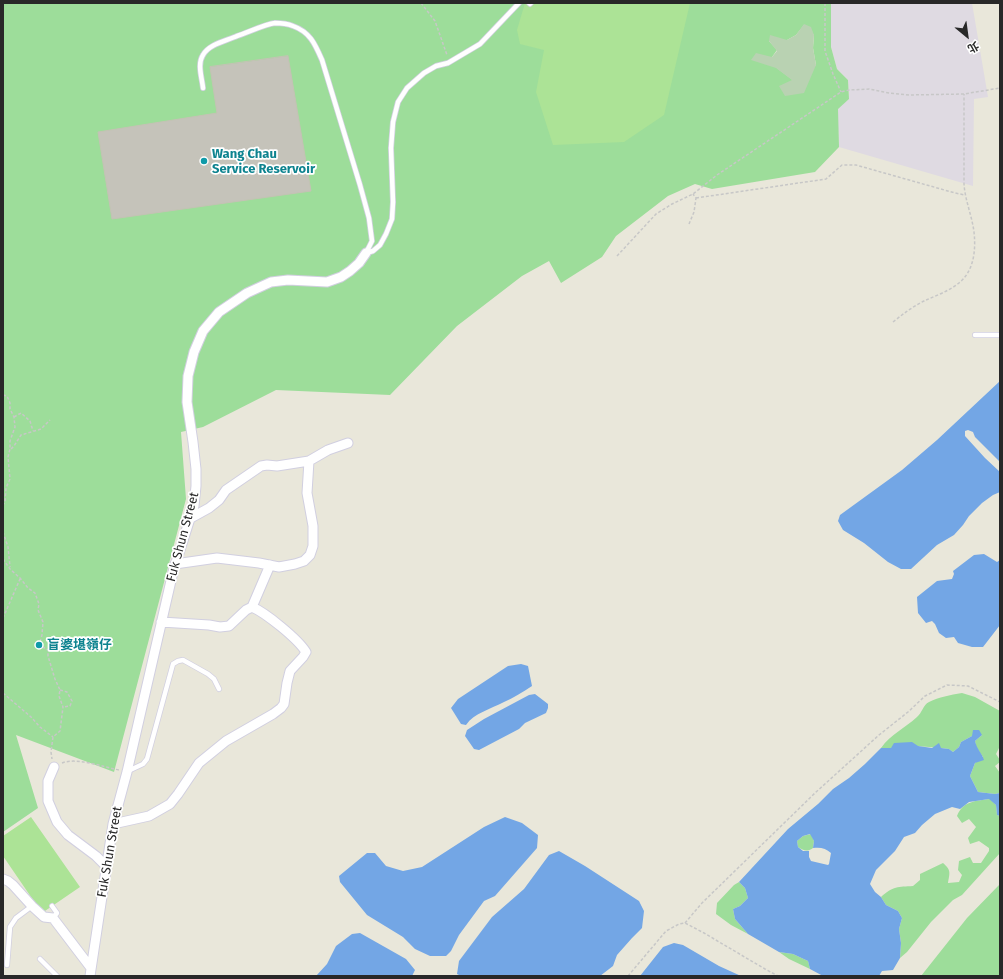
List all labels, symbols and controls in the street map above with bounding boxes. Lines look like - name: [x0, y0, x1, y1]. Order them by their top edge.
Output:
- north arrow: [947, 16, 987, 56]
- text: 北: [965, 39, 981, 55]
- place label: Wang Chau Service Reservoir: [212, 146, 315, 177]
- marker: Wang Chau Service Reservoir: [199, 156, 209, 166]
- street label: Fuk Shun Street: [164, 490, 202, 584]
- place label: 盲婆堪嶺仔: [47, 637, 112, 653]
- marker: 盲婆堪嶺仔: [34, 640, 44, 650]
- street label: Fuk Shun Street: [94, 805, 126, 899]

